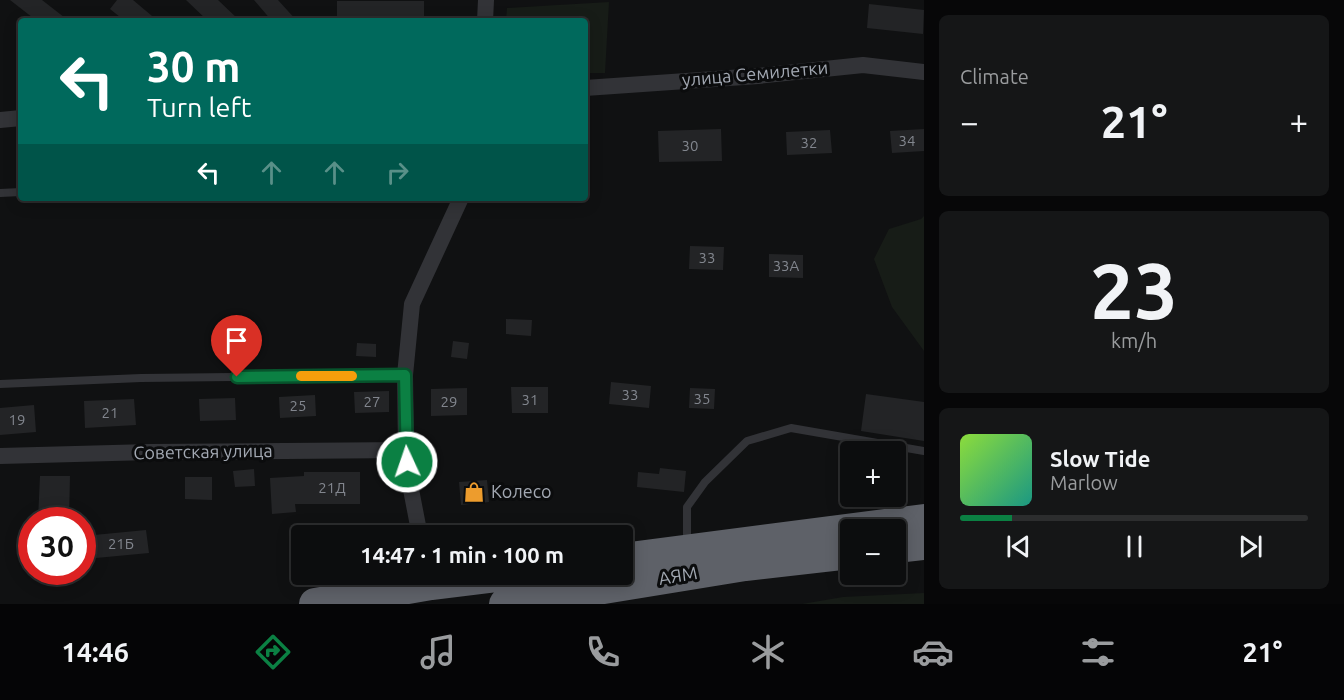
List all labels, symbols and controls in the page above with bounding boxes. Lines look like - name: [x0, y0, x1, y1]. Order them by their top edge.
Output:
- icon: left: [48, 42, 126, 120]
- text: 30 m: [147, 43, 241, 90]
- street label: улица Семилетки: [681, 57, 829, 89]
- text: Climate: [960, 65, 1029, 88]
- text: Turn left: [147, 92, 251, 122]
- text: 21°: [1101, 96, 1167, 147]
- text: −: [960, 103, 979, 140]
- text: +: [1289, 103, 1308, 140]
- house number: 34: [899, 132, 915, 149]
- house number: 32: [801, 134, 817, 151]
- house number: 30: [682, 137, 698, 154]
- icon: left: [192, 156, 225, 189]
- icon: ahead: [255, 156, 288, 189]
- icon: ahead: [318, 156, 351, 189]
- icon: right: [381, 156, 414, 189]
- text: 23: [1090, 246, 1178, 334]
- house number: 33: [699, 249, 715, 266]
- house number: 33А: [773, 257, 800, 274]
- pin: [211, 315, 262, 377]
- icon: arrive: [220, 324, 253, 357]
- text: km/h: [1111, 329, 1157, 352]
- house number: 33: [622, 386, 638, 403]
- house number: 35: [694, 390, 710, 407]
- house number: 31: [522, 391, 538, 408]
- house number: 27: [364, 393, 380, 410]
- house number: 29: [441, 393, 457, 410]
- house number: 25: [290, 397, 306, 414]
- house number: 21: [102, 404, 118, 421]
- house number: 19: [9, 411, 25, 428]
- position arrow: [375, 430, 439, 494]
- street label: Советская улица: [133, 440, 273, 462]
- map controls: [840, 441, 906, 585]
- button: +: [840, 441, 906, 507]
- text: Slow Tide: [1050, 446, 1150, 471]
- text: Marlow: [1050, 471, 1118, 494]
- house number: 21Д: [318, 479, 346, 496]
- shop icon: Колесо: [462, 480, 486, 504]
- place label: Колесо: [491, 481, 552, 501]
- speed limit sign: 30: [18, 507, 96, 585]
- button: −: [840, 519, 906, 585]
- icon: previous: [1002, 530, 1035, 563]
- icon: pause: [1118, 530, 1151, 563]
- icon: next: [1234, 530, 1267, 563]
- house number: 21Б: [108, 535, 134, 552]
- text: 14:47 · 1 min · 100 m: [360, 542, 564, 567]
- street label: АЯМ: [657, 562, 699, 588]
- icon: directions: [252, 631, 294, 673]
- icon: music: [417, 631, 459, 673]
- icon: phone: [582, 631, 624, 673]
- icon: climate: [747, 631, 789, 673]
- icon: car: [912, 631, 954, 673]
- icon: filters: [1077, 631, 1119, 673]
- text: 14:46: [62, 637, 129, 667]
- text: 21°: [1242, 637, 1282, 667]

